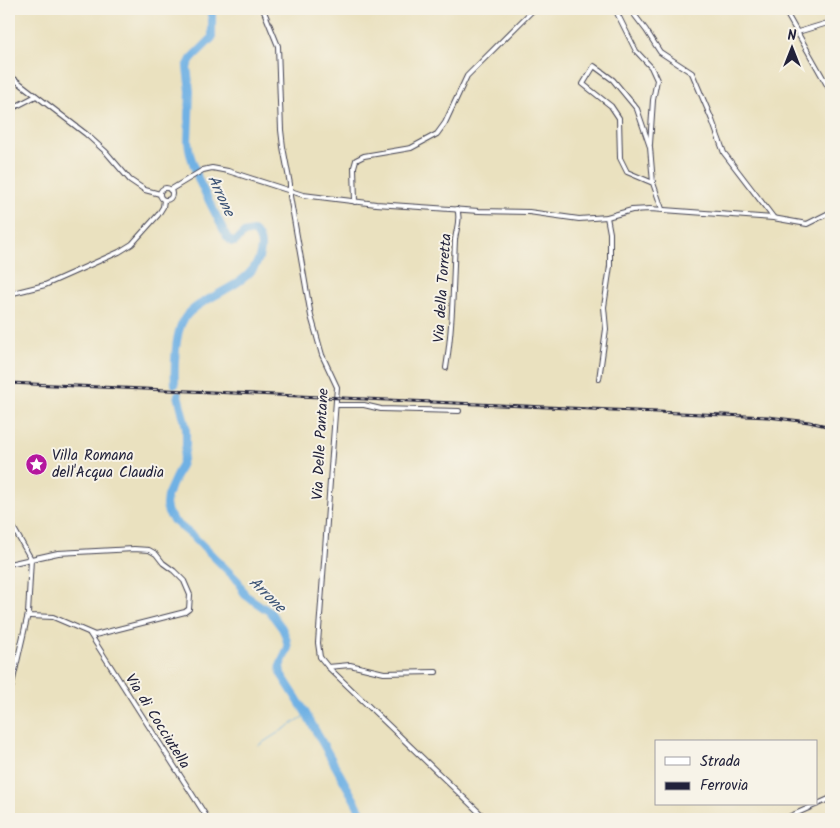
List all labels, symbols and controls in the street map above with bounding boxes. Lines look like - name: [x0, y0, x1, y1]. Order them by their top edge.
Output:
- north arrow: [768, 22, 818, 72]
- text: N: [788, 25, 797, 47]
- water label: Arrone: [200, 171, 242, 222]
- street label: Via della Torretta: [427, 233, 459, 343]
- street label: Via Delle Pantane: [306, 387, 336, 501]
- place label: Villa Romana dell'Acqua Claudia: [52, 444, 164, 485]
- place icon: Villa Romana dell'Acqua Claudia: [24, 452, 48, 476]
- water label: Arrone: [243, 571, 293, 620]
- street label: Via di Cocciutella: [118, 669, 196, 774]
- legend: [655, 740, 818, 806]
- text: Strada: [700, 750, 740, 774]
- text: Ferrovia: [700, 774, 748, 798]

